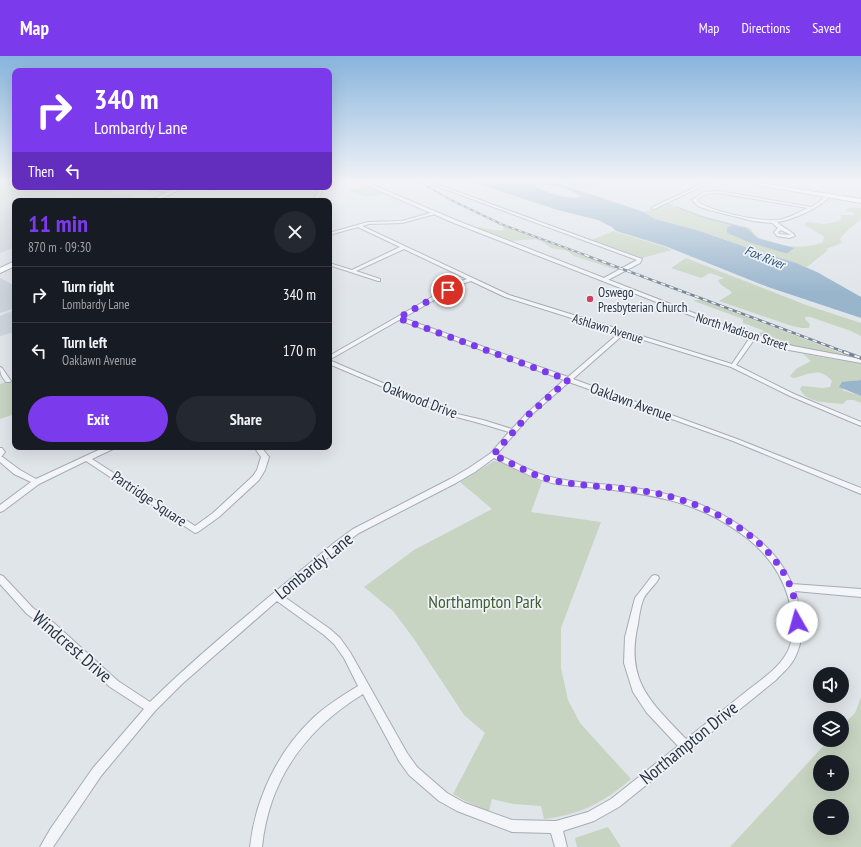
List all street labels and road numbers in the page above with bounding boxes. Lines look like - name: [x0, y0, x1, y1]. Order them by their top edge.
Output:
- street label: North Madison Street: [694, 309, 790, 354]
- street label: Ashlawn Avenue: [570, 310, 645, 347]
- street label: Oakwood Drive: [380, 377, 460, 422]
- street label: Oaklawn Avenue: [588, 378, 675, 425]
- street label: Partridge Square: [108, 467, 190, 531]
- street label: Lombardy Lane: [270, 527, 357, 604]
- street label: Windcrest Drive: [28, 606, 117, 687]
- street label: Northampton Drive: [635, 696, 742, 789]

